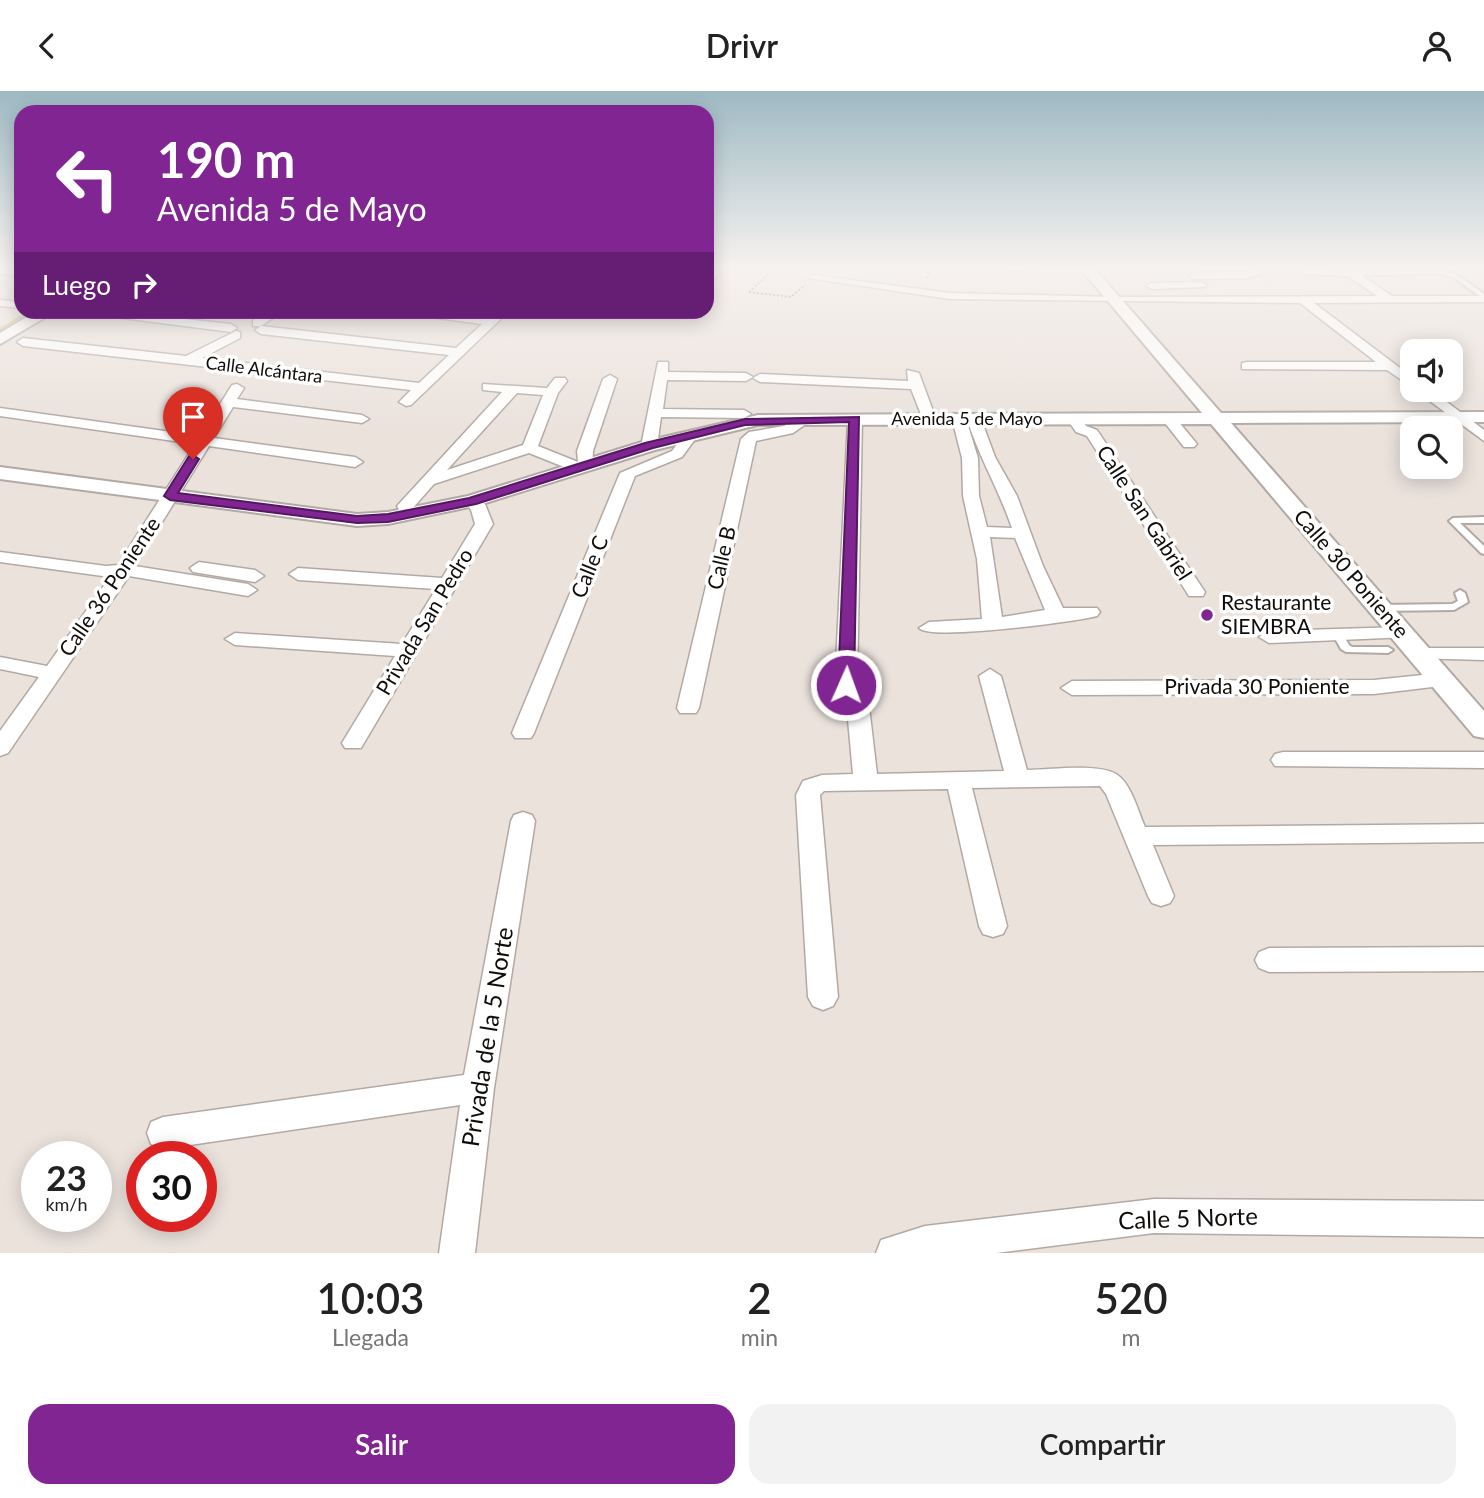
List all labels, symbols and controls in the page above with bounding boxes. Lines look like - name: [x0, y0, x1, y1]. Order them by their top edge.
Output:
- text: Drivr: [706, 26, 778, 65]
- icon: back: [28, 27, 66, 65]
- icon: person: [1418, 27, 1456, 65]
- text: 190 m: [157, 130, 295, 188]
- icon: left: [42, 133, 133, 224]
- text: Avenida 5 de Mayo: [157, 189, 427, 228]
- icon: right: [125, 266, 163, 304]
- text: Luego: [42, 269, 111, 301]
- map controls: [1400, 339, 1463, 479]
- button: sound: [1400, 339, 1463, 402]
- street label: Calle Alcántara: [204, 351, 324, 387]
- pin: [163, 387, 223, 459]
- icon: arrive: [174, 398, 212, 436]
- street label: Avenida 5 de Mayo: [891, 407, 1043, 429]
- button: search: [1400, 416, 1463, 479]
- street label: Calle San Gabriel: [1092, 440, 1198, 584]
- street label: Calle 30 Poniente: [1289, 503, 1415, 643]
- street label: Calle 36 Poniente: [53, 512, 165, 661]
- street label: Calle B: [701, 523, 740, 592]
- street label: Calle C: [565, 532, 612, 601]
- street label: Privada San Pedro: [370, 543, 477, 699]
- place label: Restaurante SIEMBRA: [1221, 589, 1331, 638]
- marker: Restaurante SIEMBRA: [1199, 607, 1215, 623]
- position arrow: [809, 648, 883, 722]
- street label: Privada 30 Poniente: [1164, 673, 1350, 698]
- street label: Privada de la 5 Norte: [455, 925, 518, 1149]
- speed limit sign: 30: [126, 1141, 217, 1232]
- text: 23: [46, 1156, 87, 1198]
- text: km/h: [45, 1193, 88, 1215]
- street label: Calle 5 Norte: [1118, 1201, 1258, 1234]
- text: 10:03: [316, 1273, 424, 1323]
- text: 2: [747, 1273, 772, 1323]
- text: 520: [1095, 1273, 1168, 1323]
- text: Llegada: [332, 1323, 409, 1351]
- text: min: [741, 1323, 778, 1351]
- text: m: [1122, 1323, 1141, 1351]
- button: Salir: [28, 1404, 735, 1484]
- button: Compartir: [749, 1404, 1456, 1484]

